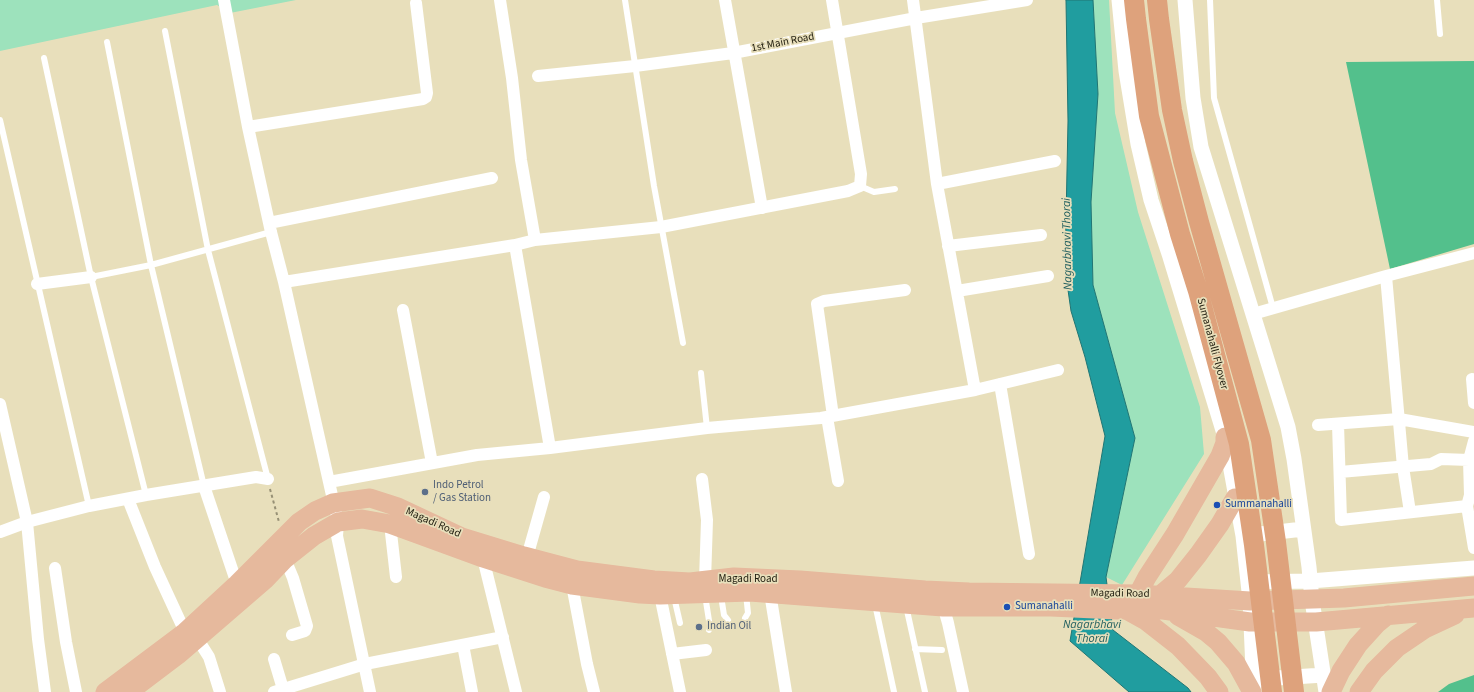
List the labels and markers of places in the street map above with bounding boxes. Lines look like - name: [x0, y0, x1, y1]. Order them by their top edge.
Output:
- place label: Indo Petrol / Gas Station: [433, 479, 491, 505]
- marker: Indo Petrol / Gas Station: [420, 487, 430, 497]
- place label: Summanahalli: [1225, 498, 1292, 512]
- marker: Summanahalli: [1212, 500, 1222, 510]
- place label: Sumanahalli: [1015, 600, 1073, 614]
- marker: Sumanahalli: [1002, 602, 1012, 612]
- place label: Indian Oil: [707, 620, 751, 634]
- marker: Indian Oil: [694, 622, 704, 632]

